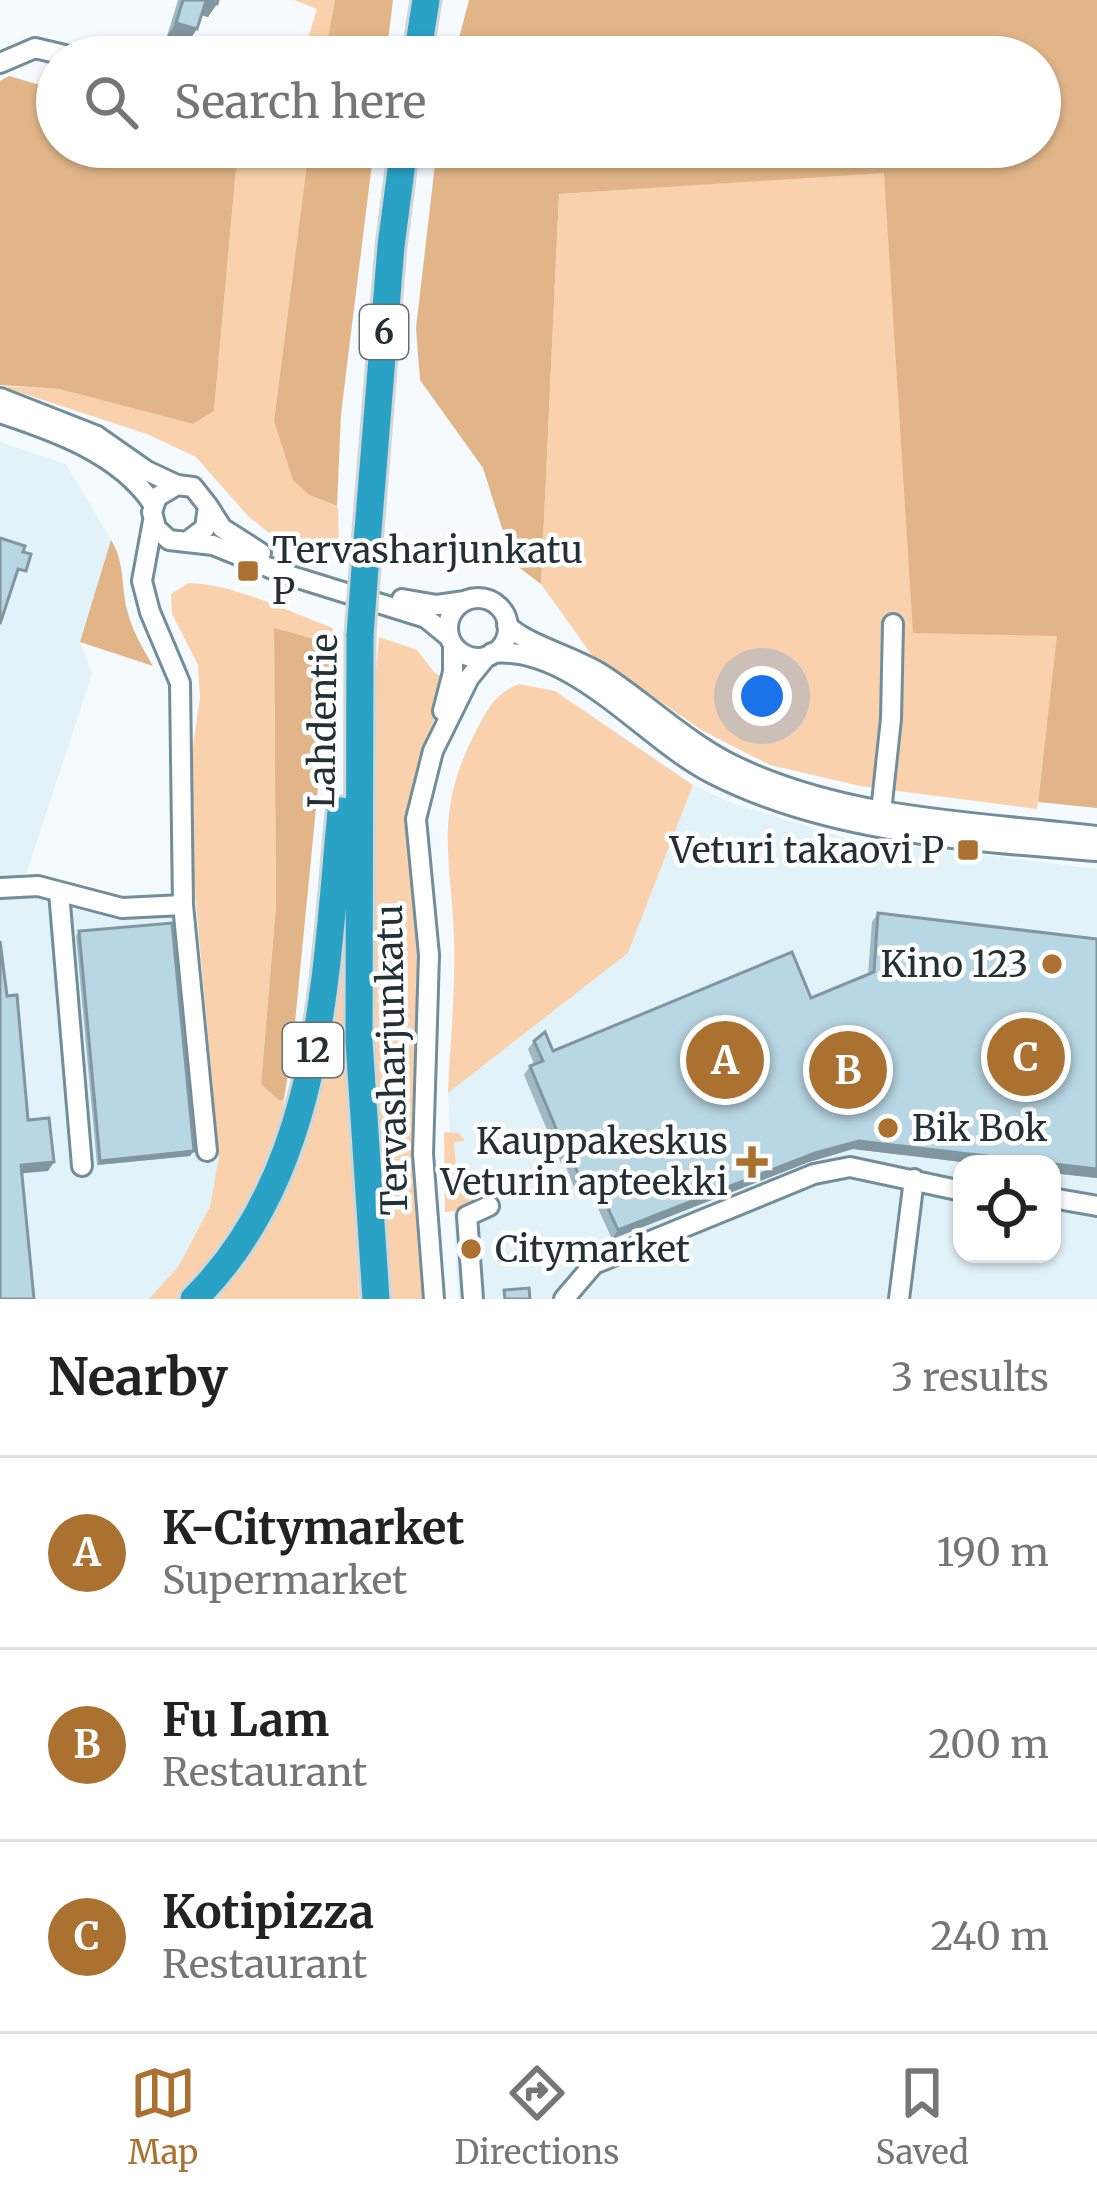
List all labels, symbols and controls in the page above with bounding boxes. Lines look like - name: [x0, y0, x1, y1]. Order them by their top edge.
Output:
- search box: [36, 36, 1061, 168]
- icon: search: [78, 69, 144, 135]
- text: Search here: [174, 74, 426, 130]
- road number: 6: [360, 305, 408, 359]
- place label: Tervasharjunkatu P: [272, 528, 583, 614]
- marker: Tervasharjunkatu P: [235, 558, 261, 584]
- street label: Lahdentie: [299, 633, 347, 809]
- your location: [732, 666, 792, 726]
- place label: Veturi takaovi P: [669, 828, 944, 873]
- marker: Veturi takaovi P: [955, 837, 981, 863]
- street label: Tervasharjunkatu: [367, 904, 417, 1216]
- place label: Kino 123: [881, 942, 1028, 987]
- marker: Kino 123: [1039, 951, 1065, 977]
- pin: C: [987, 1012, 1065, 1102]
- pin: A: [686, 1015, 764, 1105]
- road number: 12: [283, 1023, 343, 1077]
- pin: B: [809, 1025, 887, 1115]
- place label: Bik Bok: [912, 1106, 1048, 1151]
- marker: Bik Bok: [875, 1115, 901, 1141]
- place label: Kauppakeskus Veturin apteekki: [439, 1119, 728, 1205]
- marker: Kauppakeskus Veturin apteekki: [739, 1149, 765, 1175]
- map controls: [953, 1155, 1061, 1263]
- button: locate: [953, 1155, 1061, 1263]
- place label: Citymarket: [495, 1227, 690, 1272]
- marker: Citymarket: [458, 1236, 484, 1262]
- text: Nearby: [48, 1345, 228, 1409]
- text: 3 results: [891, 1353, 1049, 1402]
- text: K-Citymarket: [162, 1500, 465, 1556]
- text: A: [73, 1528, 101, 1577]
- text: 190 m: [937, 1528, 1049, 1577]
- text: Supermarket: [162, 1556, 407, 1605]
- text: Fu Lam: [162, 1692, 329, 1748]
- text: B: [73, 1720, 101, 1769]
- text: 200 m: [928, 1720, 1049, 1769]
- text: Restaurant: [162, 1748, 367, 1797]
- text: Kotipizza: [162, 1884, 374, 1940]
- text: C: [74, 1912, 100, 1961]
- text: 240 m: [930, 1912, 1049, 1961]
- text: Restaurant: [162, 1940, 367, 1989]
- tab: Map: [128, 2060, 198, 2173]
- tab: Directions: [454, 2060, 619, 2173]
- tab: Saved: [875, 2060, 969, 2173]

